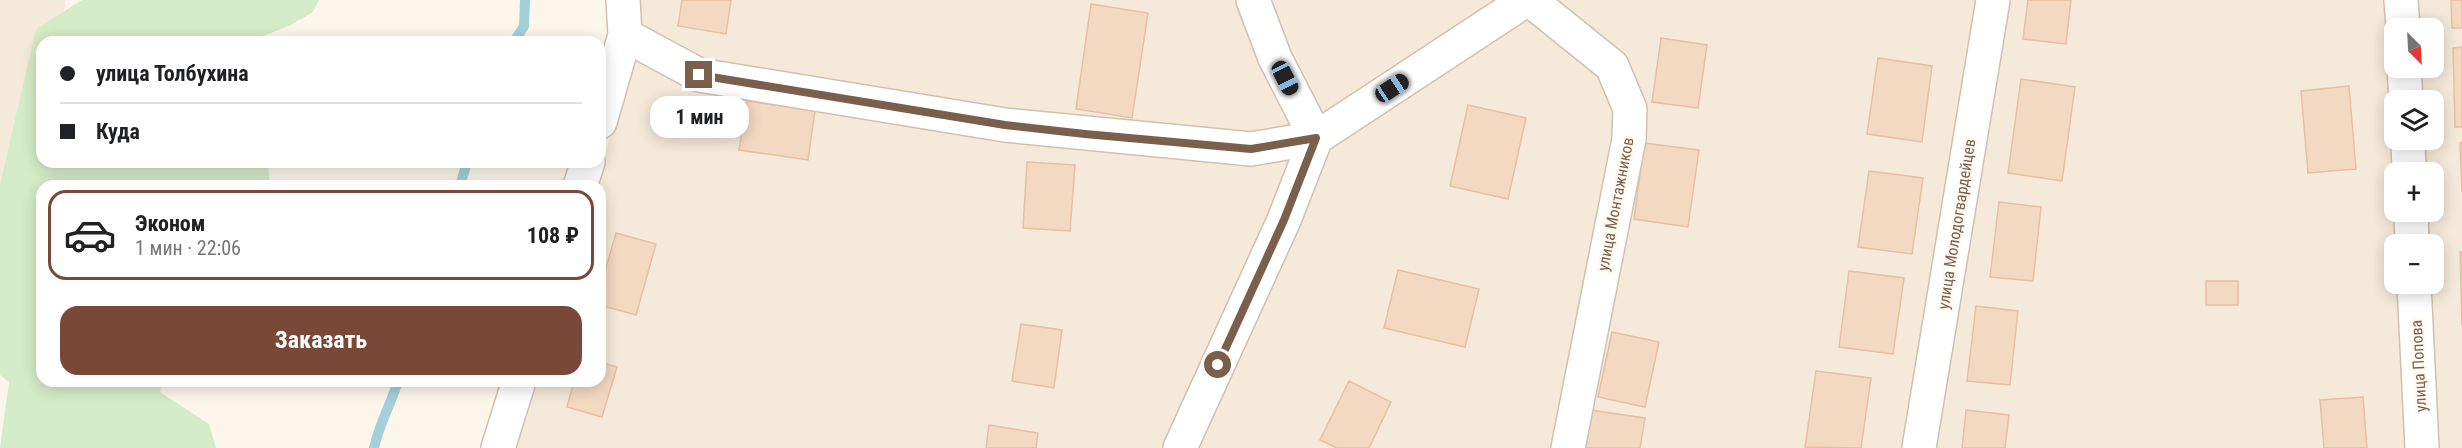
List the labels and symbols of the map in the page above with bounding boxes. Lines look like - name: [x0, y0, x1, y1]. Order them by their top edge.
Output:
- north arrow: [2384, 18, 2444, 78]
- car: [1269, 58, 1301, 98]
- route end: [685, 61, 712, 88]
- car: [1372, 71, 1412, 105]
- callout: 1 мин: [650, 96, 748, 138]
- street label: улица Монтажников: [1593, 136, 1638, 272]
- street label: улица Молодогвардейцев: [1934, 138, 1979, 311]
- street label: улица Попова: [2407, 319, 2430, 413]
- route start: [1204, 351, 1231, 378]

